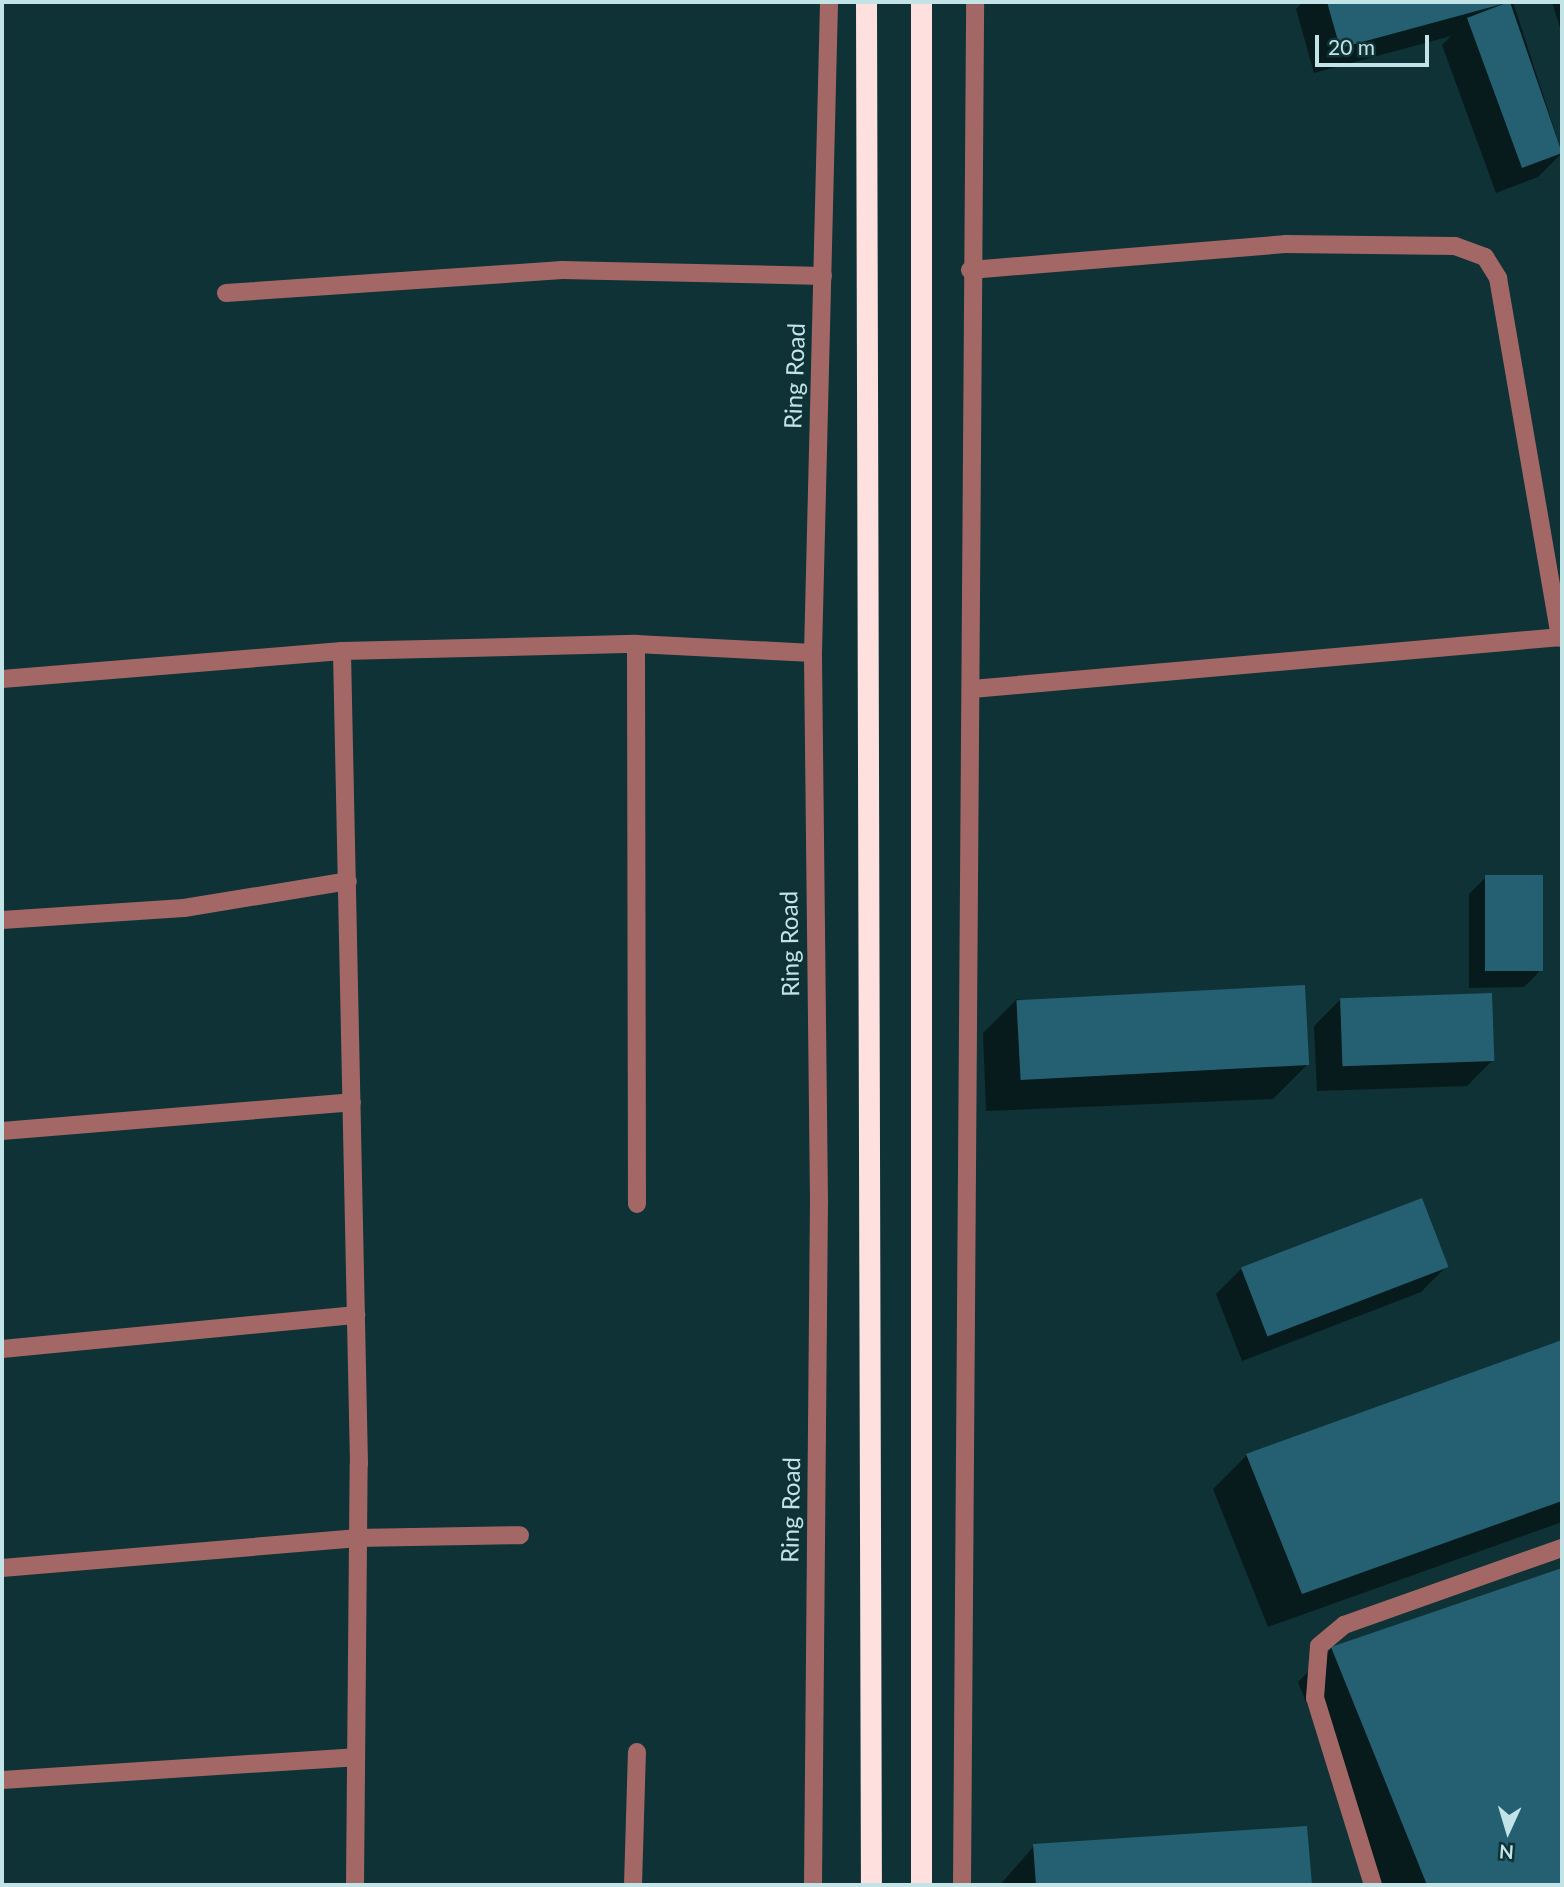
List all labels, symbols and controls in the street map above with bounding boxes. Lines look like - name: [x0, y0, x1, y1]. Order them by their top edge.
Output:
- scale bar: [1319, 21, 1433, 65]
- text: 20 m: [1328, 34, 1375, 59]
- street label: Ring Road: [778, 323, 810, 429]
- street label: Ring Road: [774, 891, 804, 997]
- street label: Ring Road: [775, 1457, 805, 1563]
- north arrow: [1473, 1796, 1543, 1866]
- text: N: [1498, 1840, 1515, 1864]

